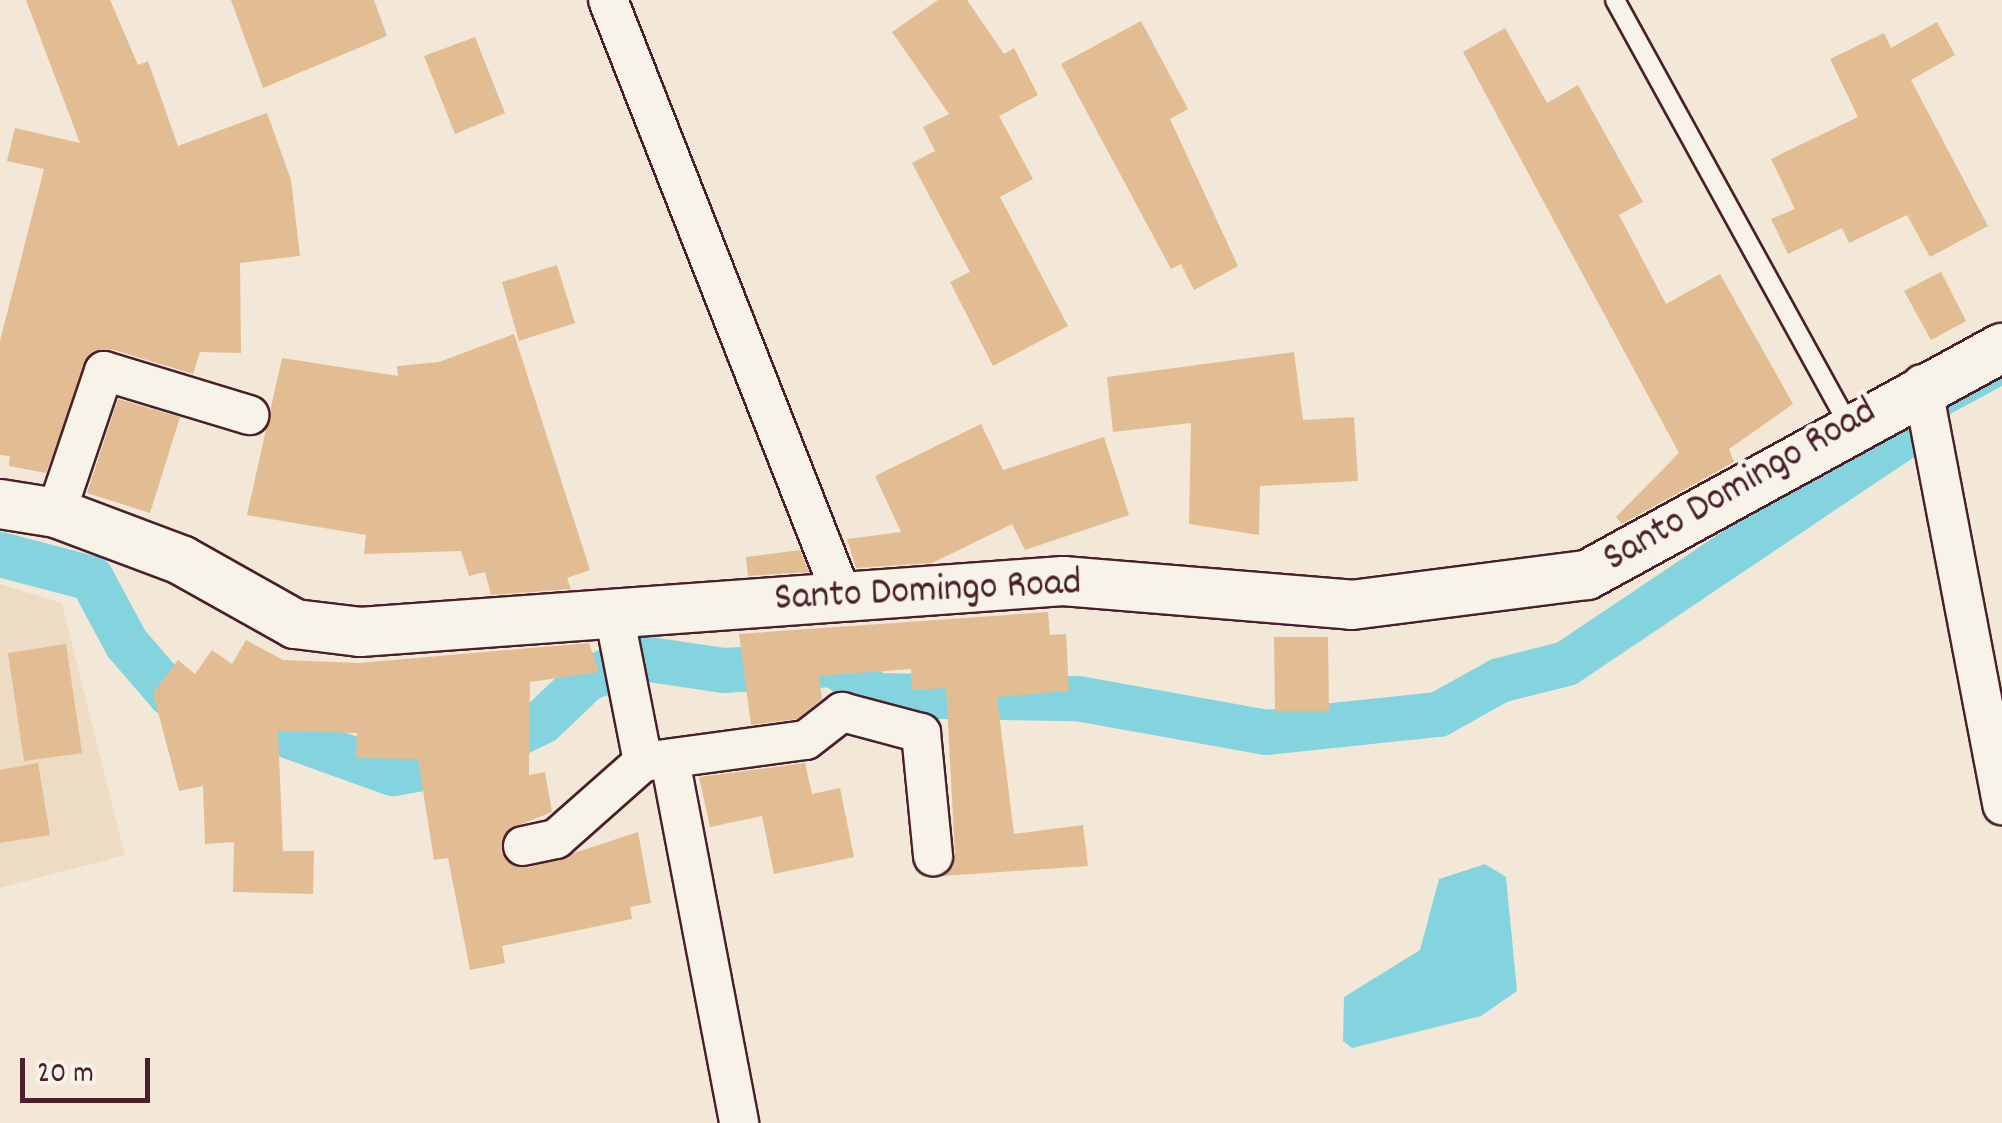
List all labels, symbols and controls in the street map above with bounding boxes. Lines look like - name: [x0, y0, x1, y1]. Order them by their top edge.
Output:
- street label: Santo Domingo Road: [1596, 389, 1886, 585]
- street label: Santo Domingo Road: [773, 561, 1083, 625]
- scale bar: [25, 1038, 155, 1100]
- text: 20 m: [37, 1054, 94, 1097]

